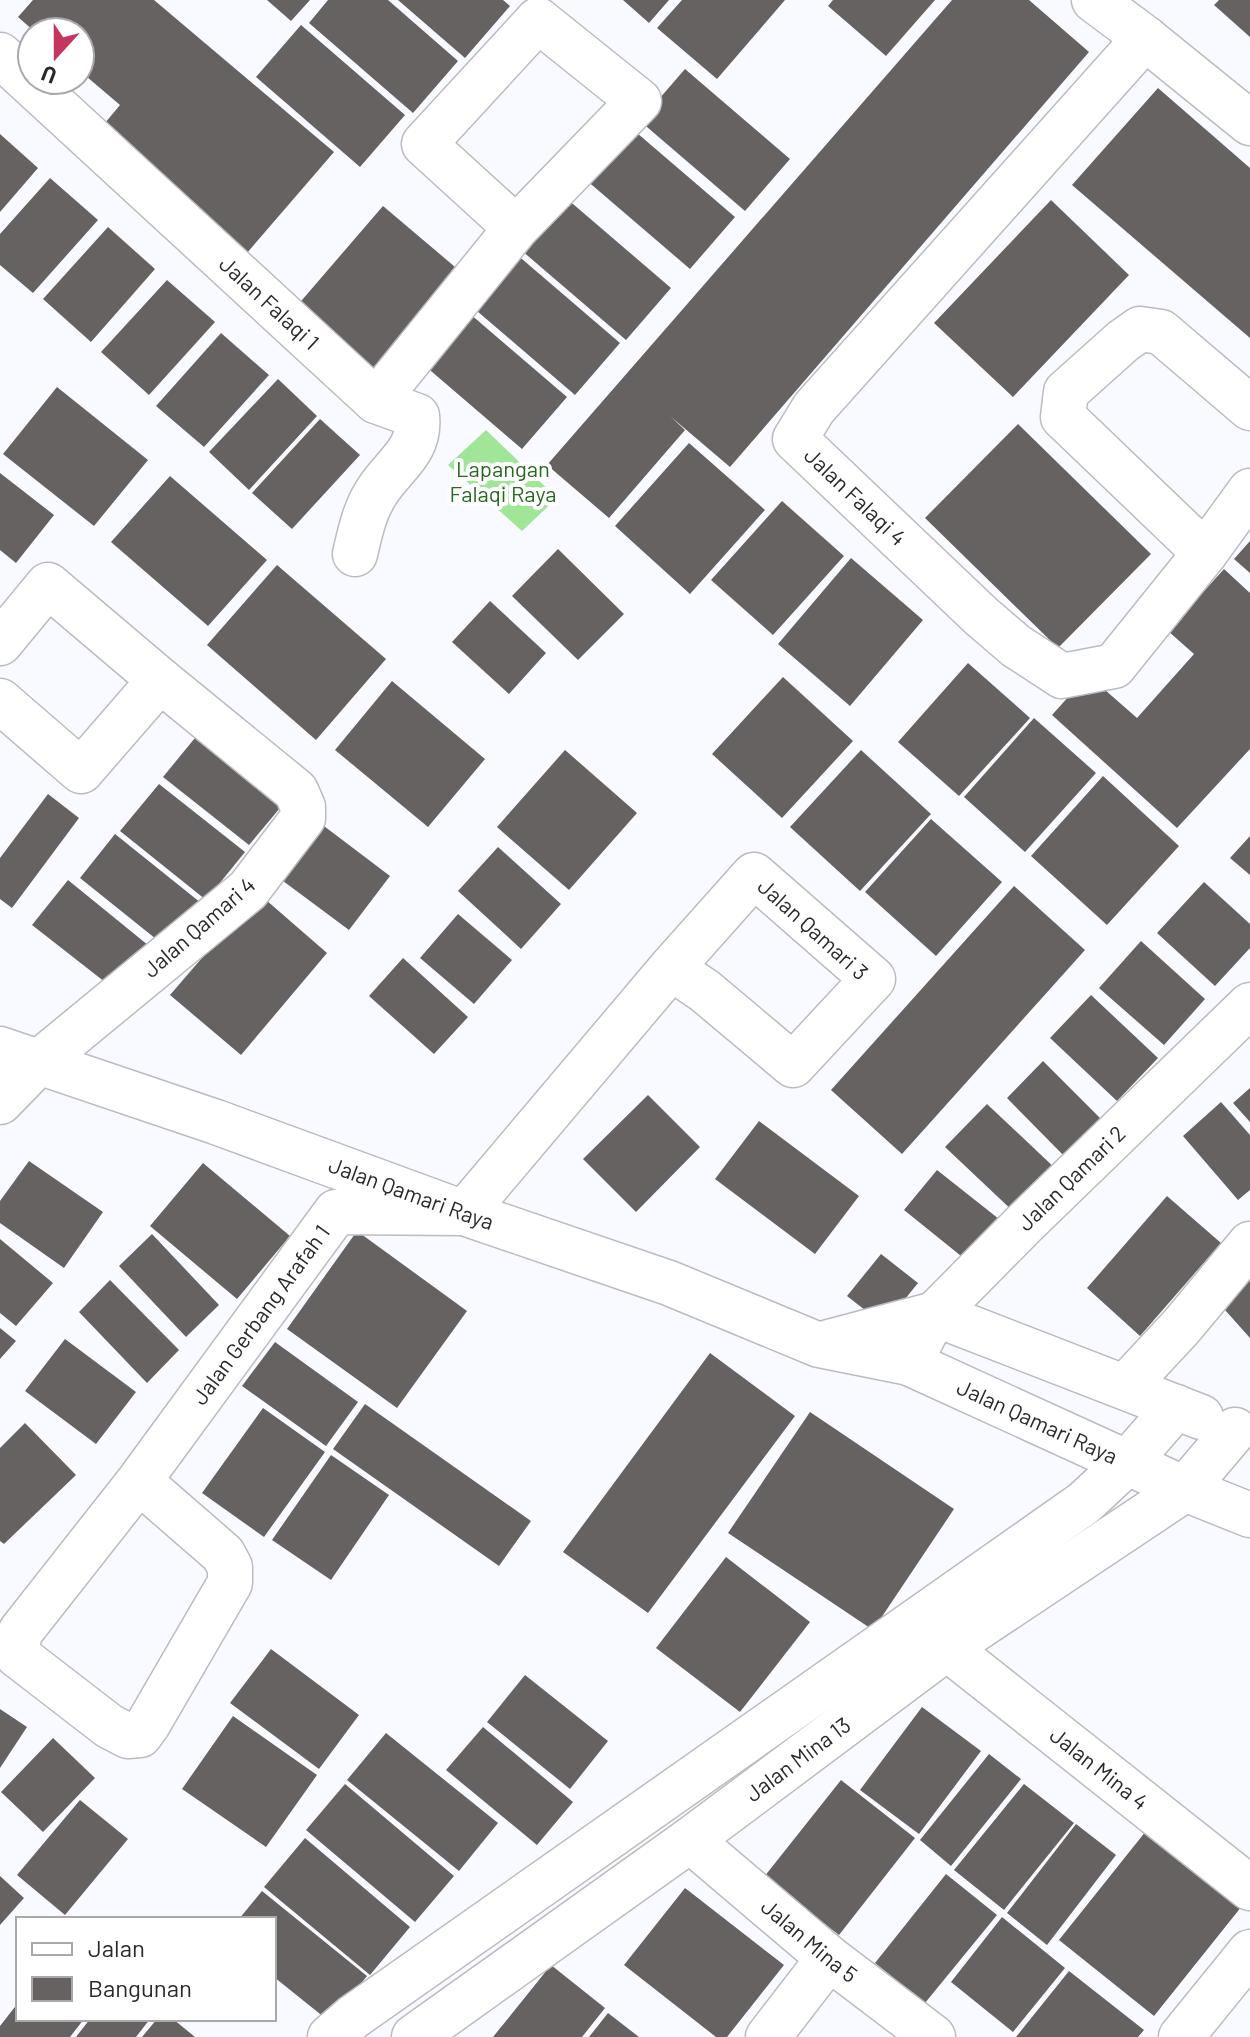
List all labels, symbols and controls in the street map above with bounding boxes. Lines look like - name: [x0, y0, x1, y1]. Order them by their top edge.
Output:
- north arrow: [16, 16, 96, 96]
- text: U: [37, 61, 60, 90]
- street label: Jalan Falaqi 1: [215, 250, 325, 354]
- street label: Jalan Falaqi 4: [800, 441, 912, 550]
- park label: Lapangan Falaqi Raya: [449, 455, 557, 506]
- street label: Jalan Qamari 4: [137, 871, 260, 982]
- street label: Jalan Qamari 3: [753, 872, 874, 984]
- street label: Jalan Qamari 2: [1011, 1119, 1130, 1235]
- street label: Jalan Qamari Raya: [326, 1151, 497, 1234]
- street label: Jalan Gerbang Arafah 1: [186, 1219, 334, 1409]
- street label: Jalan Qamari Raya: [953, 1373, 1122, 1469]
- street label: Jalan Mina 13: [740, 1711, 855, 1806]
- street label: Jalan Mina 4: [1046, 1721, 1154, 1814]
- street label: Jalan Mina 5: [757, 1893, 863, 1987]
- legend: [16, 1917, 276, 2021]
- text: Jalan: [88, 1933, 145, 1962]
- text: Bangunan: [88, 1973, 192, 2002]

